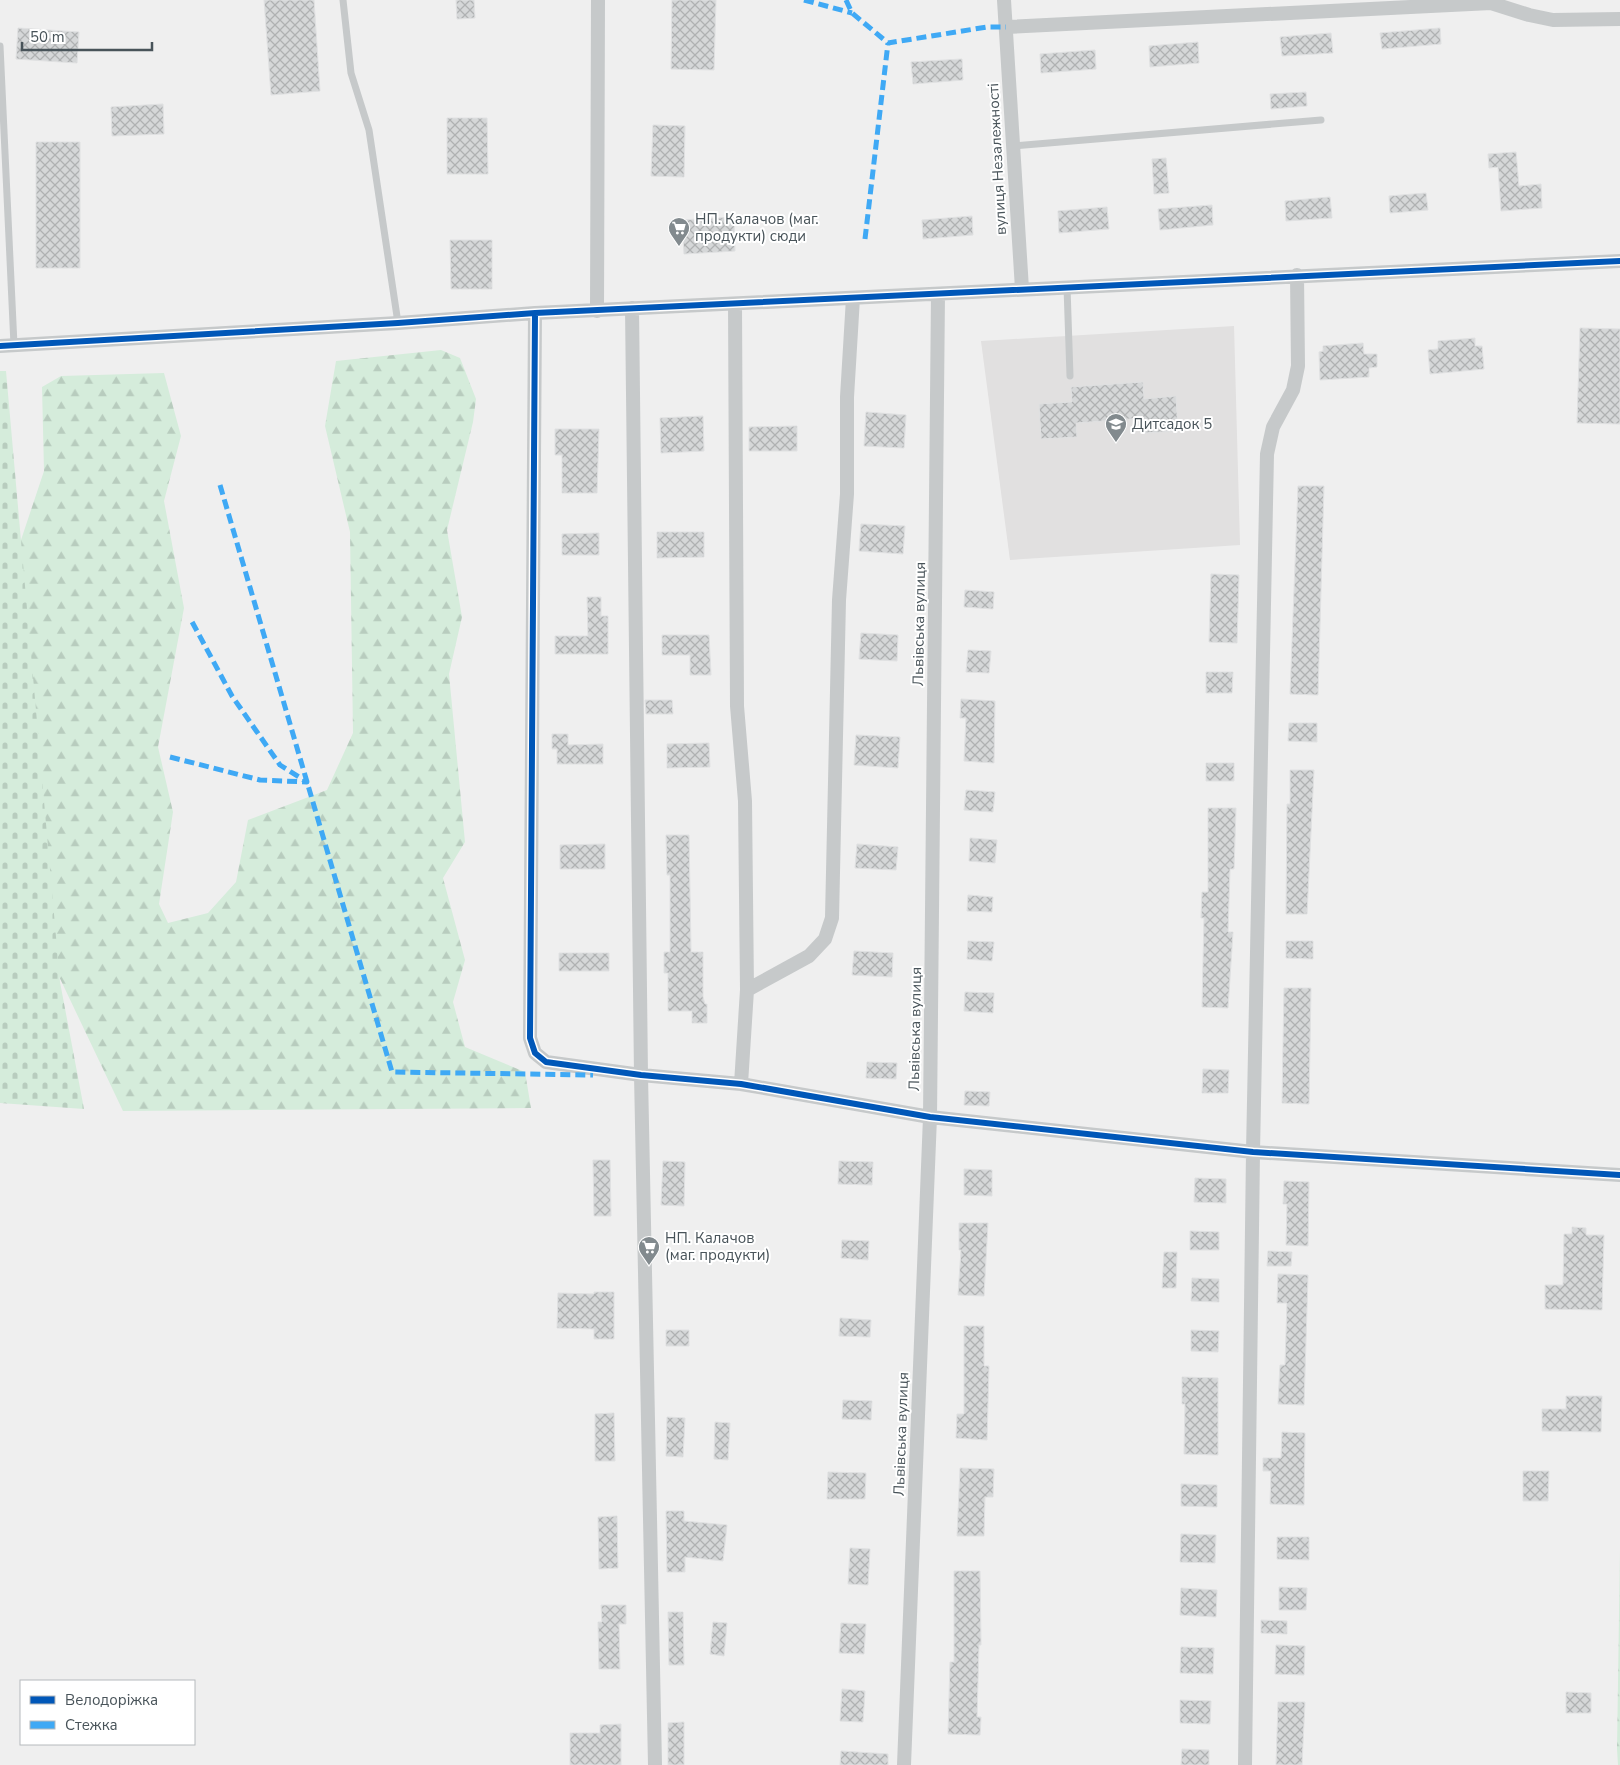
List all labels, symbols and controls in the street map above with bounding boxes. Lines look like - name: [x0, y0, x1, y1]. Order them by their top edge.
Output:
- scale bar: [22, 20, 152, 52]
- text: 50 m: [30, 27, 65, 47]
- street label: вулиця Незалежності: [983, 82, 1011, 236]
- place label: НП. Калачов (маг. продукти) сюди: [695, 209, 819, 246]
- supermarket icon: НП. Калачов (маг. продукти) сюди: [667, 216, 691, 247]
- school or university icon: Дитсадок 5: [1104, 412, 1128, 443]
- place label: Дитсадок 5: [1132, 414, 1212, 434]
- street label: Львівська вулиця: [908, 562, 930, 686]
- street label: Львівська вулиця: [904, 967, 926, 1091]
- place label: НП. Калачов (маг. продукти): [665, 1228, 770, 1265]
- supermarket icon: НП. Калачов (маг. продукти): [637, 1235, 661, 1266]
- street label: Львівська вулиця: [889, 1372, 913, 1496]
- legend: [20, 1680, 195, 1745]
- text: Велодоріжка: [65, 1690, 158, 1710]
- text: Стежка: [65, 1715, 118, 1735]

